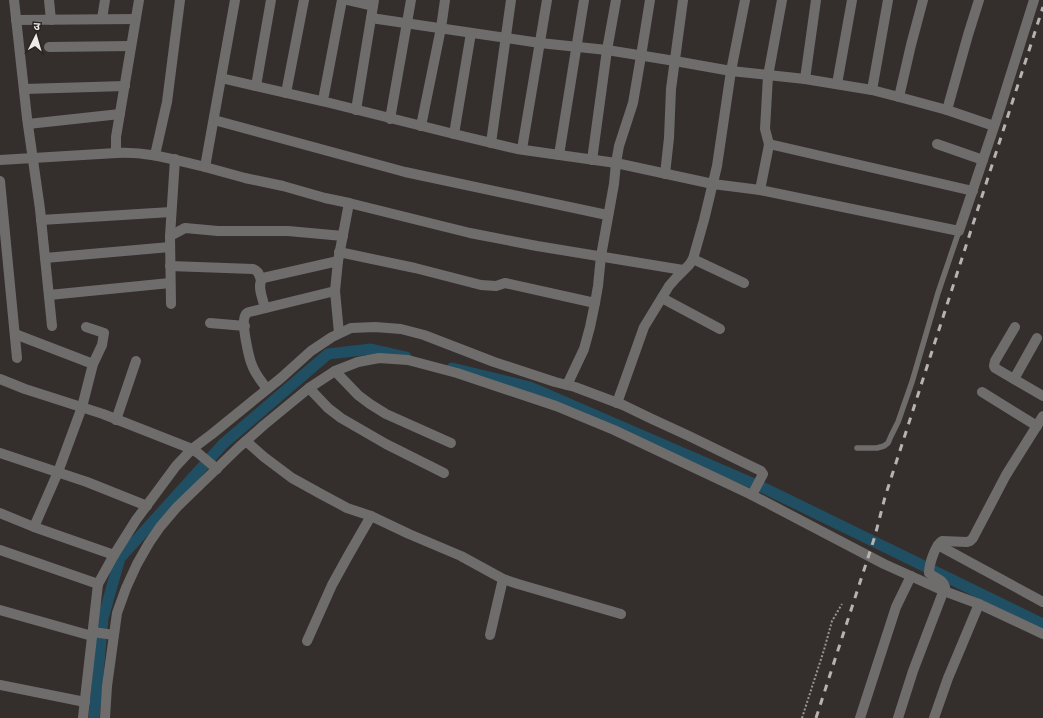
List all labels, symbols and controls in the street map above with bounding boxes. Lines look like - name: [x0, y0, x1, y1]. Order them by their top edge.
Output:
- north arrow: [16, 16, 56, 56]
- text: उ: [33, 20, 41, 33]

